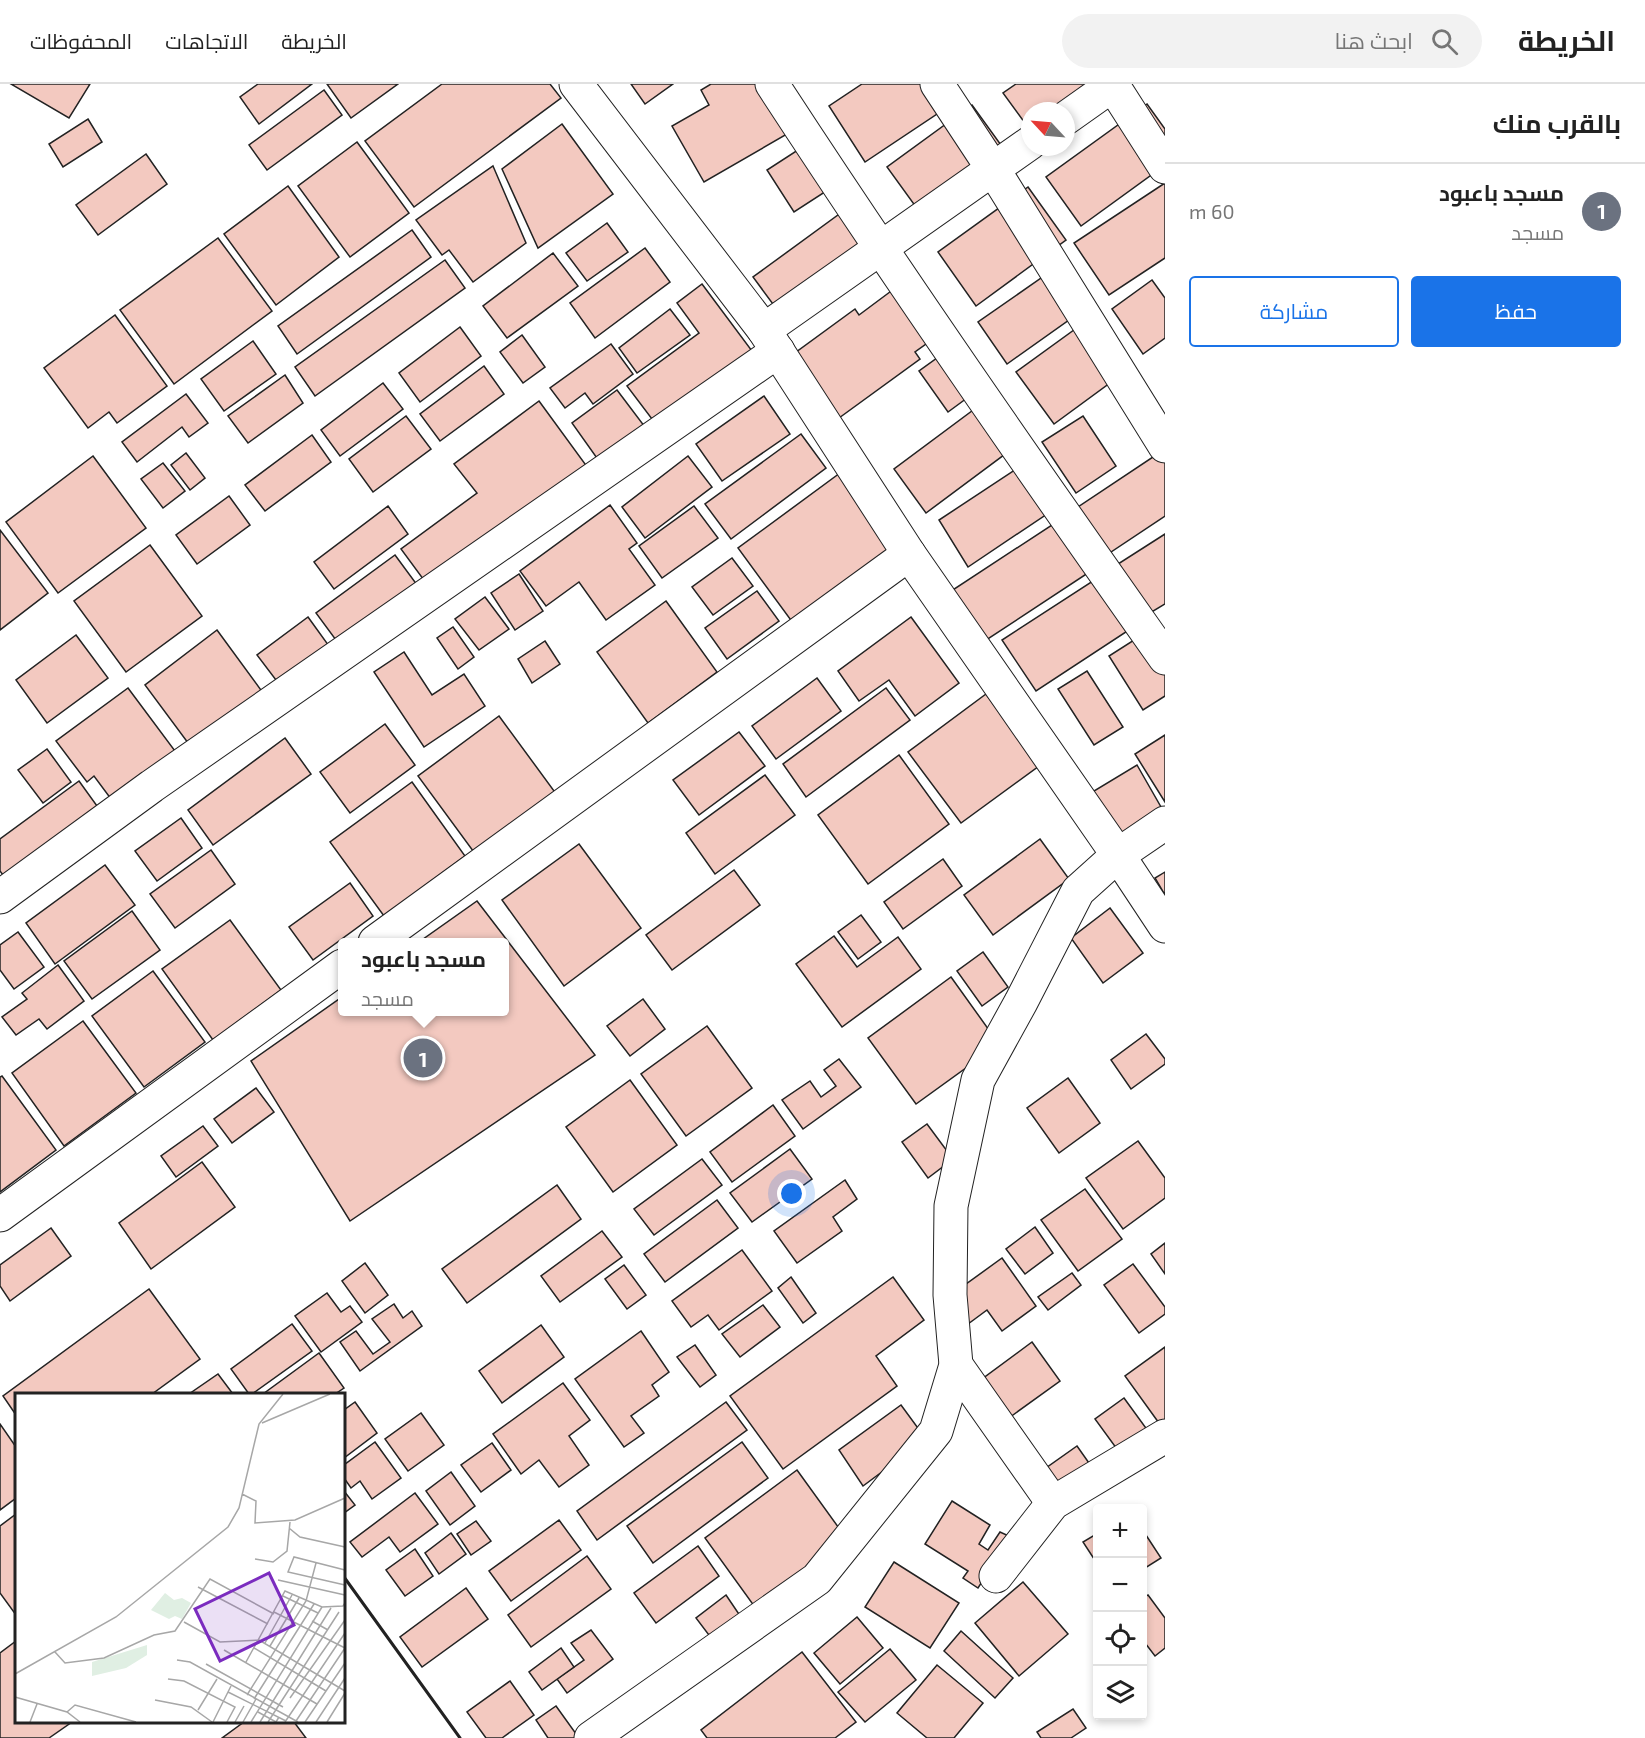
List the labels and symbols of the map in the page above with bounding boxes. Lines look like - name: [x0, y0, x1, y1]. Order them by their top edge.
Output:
- north arrow: [1021, 102, 1075, 156]
- pin: 1: [404, 1036, 442, 1080]
- your location: [777, 1179, 806, 1208]
- inset map: [15, 1393, 345, 1723]

